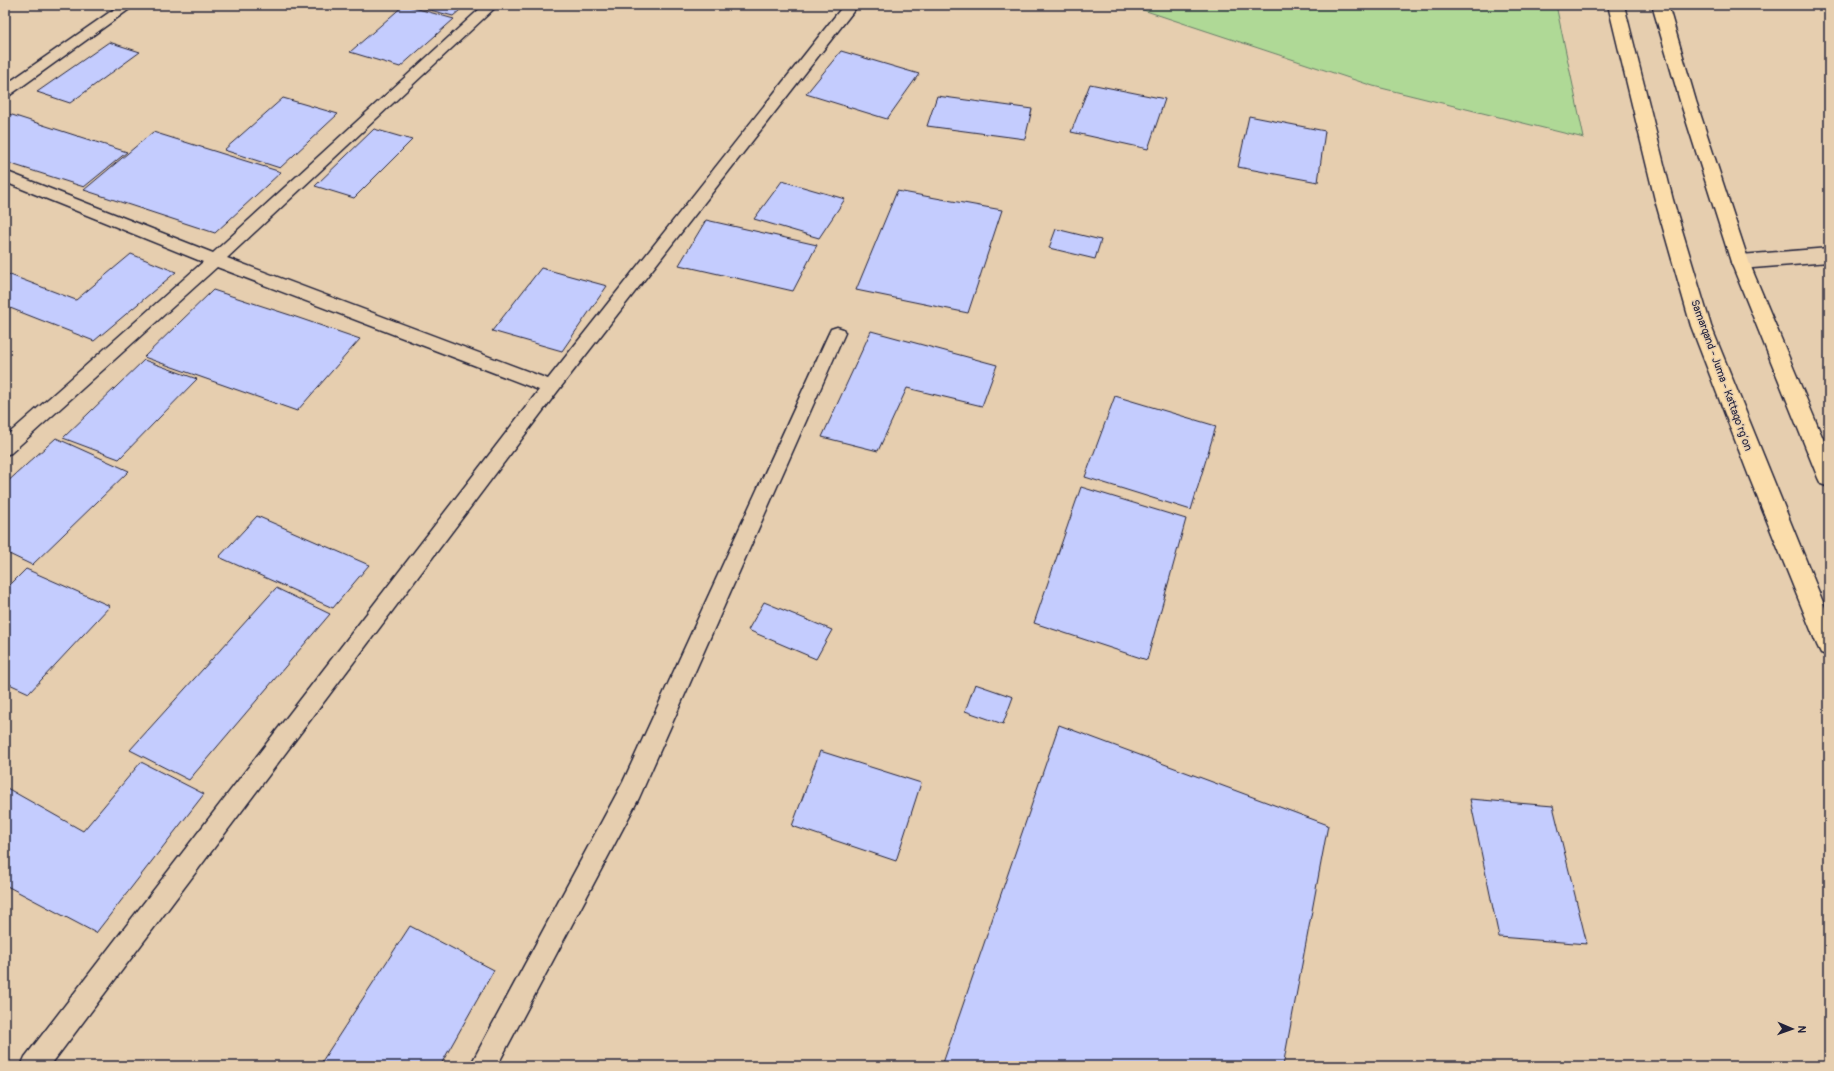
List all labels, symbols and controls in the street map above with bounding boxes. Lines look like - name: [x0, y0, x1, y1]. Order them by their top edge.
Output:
- street label: Samarqand - Juma - Kattaqo‘rg‘on: [1688, 298, 1755, 453]
- north arrow: [1772, 1009, 1812, 1049]
- text: N: [1795, 1025, 1808, 1034]

